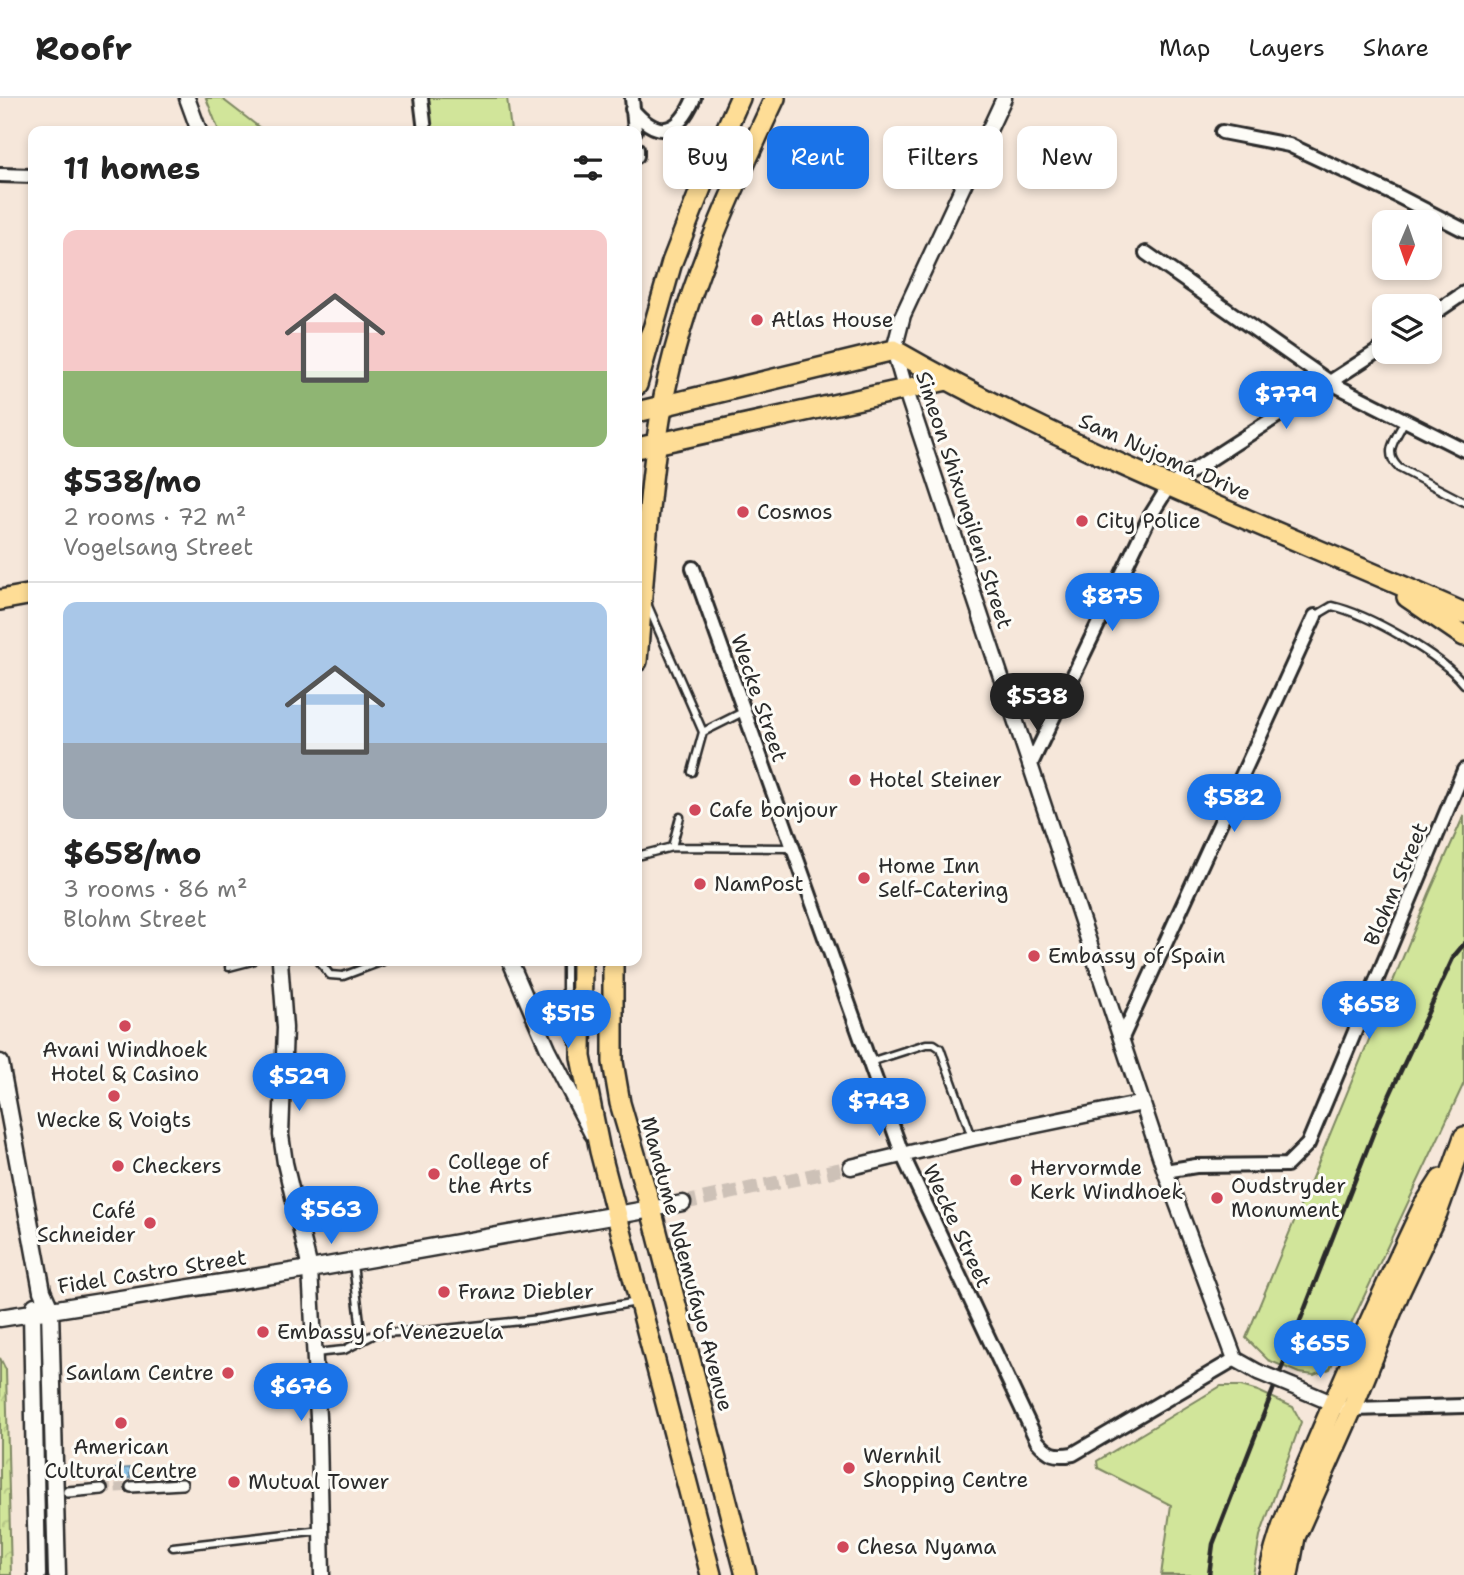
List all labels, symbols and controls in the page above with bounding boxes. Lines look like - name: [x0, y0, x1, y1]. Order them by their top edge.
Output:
- text: Roofr: [35, 26, 132, 71]
- text: Map: [1159, 32, 1210, 64]
- text: Layers: [1248, 32, 1325, 64]
- text: Share: [1363, 32, 1429, 64]
- chip: Buy: [663, 126, 753, 189]
- chip: Rent: [767, 126, 869, 189]
- chip: Filters: [883, 126, 1003, 189]
- chip: New: [1017, 126, 1117, 189]
- text: 11 homes: [63, 148, 200, 189]
- icon: filters: [569, 149, 607, 187]
- north arrow: [1372, 210, 1442, 280]
- map controls: [1372, 210, 1442, 364]
- icon: home: [272, 275, 398, 401]
- button: layers: [1372, 294, 1442, 364]
- place label: Atlas House: [771, 306, 894, 334]
- marker: Atlas House: [749, 312, 765, 328]
- street label: Simeon Shixungileni Street: [909, 367, 1019, 633]
- pin: $779: [1245, 372, 1327, 431]
- text: $779: [1255, 379, 1317, 409]
- street label: Sam Nujoma Drive: [1075, 406, 1255, 508]
- text: $538/mo: [63, 461, 201, 502]
- place label: Cosmos: [757, 498, 833, 526]
- text: 2 rooms · 72 m²: [63, 502, 246, 532]
- marker: Cosmos: [735, 504, 751, 520]
- place label: City Police: [1096, 507, 1201, 535]
- marker: City Police: [1074, 513, 1090, 529]
- text: Vogelsang Street: [63, 532, 253, 562]
- pin: $875: [1071, 574, 1153, 633]
- text: $875: [1081, 581, 1143, 611]
- street label: Wecke Street: [724, 630, 794, 766]
- icon: home: [272, 647, 398, 773]
- pin: $538: [996, 674, 1078, 733]
- text: $538: [1006, 681, 1068, 711]
- place label: Hotel Steiner: [869, 766, 1002, 794]
- marker: Hotel Steiner: [847, 772, 863, 788]
- pin: $582: [1193, 774, 1275, 834]
- text: $582: [1203, 782, 1265, 812]
- place label: Cafe bonjour: [709, 796, 838, 824]
- marker: Cafe bonjour: [687, 802, 703, 818]
- street label: Blohm Street: [1357, 818, 1435, 950]
- text: $658/mo: [63, 833, 202, 874]
- place label: Home Inn Self-Catering: [878, 852, 1008, 904]
- place label: NamPost: [714, 870, 804, 898]
- marker: Home Inn Self-Catering: [856, 870, 872, 886]
- text: 3 rooms · 86 m²: [63, 874, 248, 904]
- marker: NamPost: [692, 876, 708, 892]
- text: Blohm Street: [63, 904, 207, 934]
- place label: Embassy of Spain: [1048, 942, 1225, 970]
- marker: Embassy of Spain: [1026, 948, 1042, 964]
- pin: $658: [1328, 982, 1410, 1041]
- text: $658: [1338, 989, 1400, 1019]
- pin: $515: [527, 990, 609, 1050]
- text: $515: [541, 998, 595, 1028]
- marker: Avani Windhoek Hotel & Casino: [117, 1018, 133, 1034]
- place label: Avani Windhoek Hotel & Casino: [42, 1036, 208, 1088]
- pin: $529: [258, 1054, 340, 1113]
- text: $529: [269, 1061, 329, 1091]
- pin: $743: [838, 1079, 920, 1138]
- text: $743: [848, 1086, 910, 1116]
- marker: Wecke & Voigts: [106, 1088, 122, 1104]
- place label: Wecke & Voigts: [37, 1106, 191, 1134]
- street label: Mandume Ndemufayo Avenue: [634, 1114, 740, 1414]
- place label: College of the Arts: [448, 1148, 550, 1200]
- place label: Checkers: [132, 1152, 222, 1180]
- place label: Hervormde Kerk Windhoek: [1030, 1154, 1184, 1206]
- marker: Checkers: [110, 1158, 126, 1174]
- street label: Wecke Street: [916, 1160, 998, 1292]
- marker: College of the Arts: [426, 1166, 442, 1182]
- marker: Hervormde Kerk Windhoek: [1008, 1172, 1024, 1188]
- place label: Oudstryder Monument: [1231, 1172, 1346, 1224]
- pin: $563: [290, 1186, 372, 1246]
- marker: Oudstryder Monument: [1209, 1190, 1225, 1206]
- text: $563: [300, 1194, 362, 1224]
- place label: Café Schneider: [37, 1197, 136, 1249]
- marker: Café Schneider: [142, 1215, 158, 1231]
- street label: Fidel Castro Street: [56, 1243, 248, 1301]
- place label: Franz Diebler: [458, 1278, 594, 1306]
- marker: Franz Diebler: [436, 1284, 452, 1300]
- place label: Embassy of Venezuela: [277, 1318, 503, 1346]
- pin: $655: [1279, 1320, 1361, 1380]
- marker: Embassy of Venezuela: [255, 1324, 271, 1340]
- text: $655: [1290, 1328, 1350, 1358]
- place label: Sanlam Centre: [66, 1359, 214, 1387]
- pin: $676: [260, 1364, 342, 1423]
- marker: Sanlam Centre: [220, 1365, 236, 1381]
- text: $676: [270, 1371, 332, 1401]
- marker: American Cultural Centre: [113, 1415, 129, 1431]
- place label: American Cultural Centre: [45, 1433, 197, 1485]
- place label: Wernhil Shopping Centre: [863, 1442, 1028, 1494]
- marker: Wernhil Shopping Centre: [841, 1460, 857, 1476]
- place label: Mutual Tower: [248, 1468, 390, 1496]
- marker: Mutual Tower: [226, 1474, 242, 1490]
- place label: Chesa Nyama: [857, 1533, 996, 1561]
- marker: Chesa Nyama: [835, 1539, 851, 1555]

